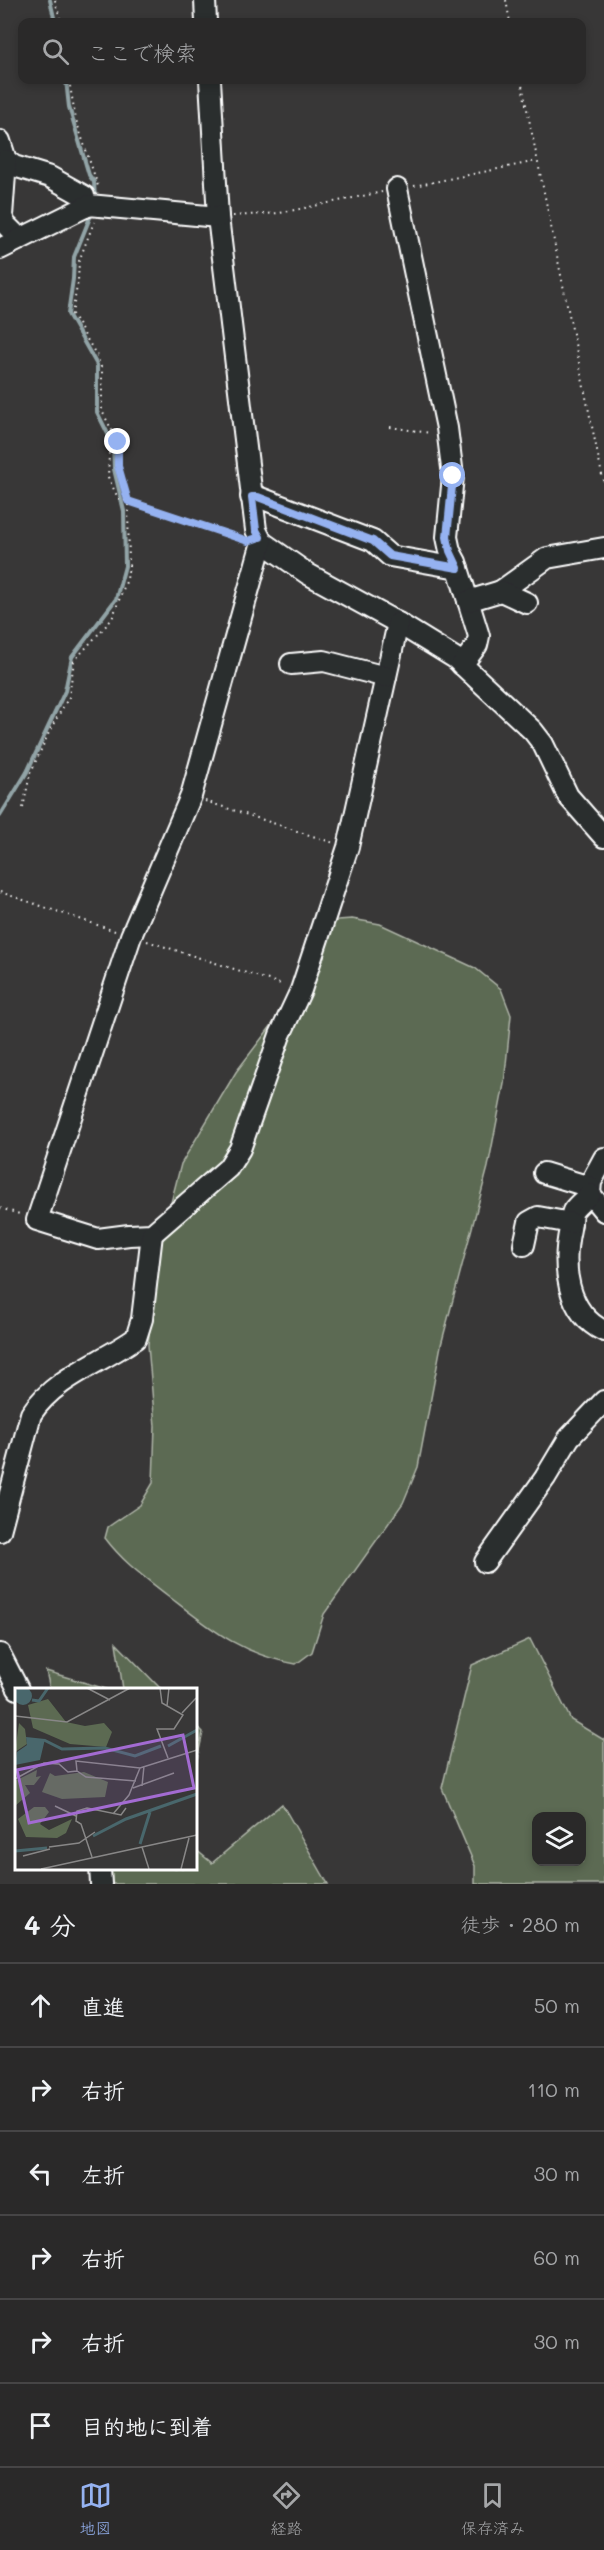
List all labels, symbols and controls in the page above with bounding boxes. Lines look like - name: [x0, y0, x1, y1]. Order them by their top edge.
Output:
- search box: [18, 18, 586, 84]
- icon: search: [39, 35, 72, 68]
- text: ここで検索: [87, 38, 197, 67]
- route end: [104, 428, 130, 454]
- route start: [439, 462, 465, 488]
- inset map: [15, 1688, 196, 1869]
- map controls: [532, 1812, 586, 1866]
- button: layers: [532, 1812, 586, 1866]
- text: 4 分: [24, 1908, 76, 1942]
- text: 徒歩 · 280 m: [461, 1911, 580, 1937]
- icon: ahead: [24, 1989, 57, 2022]
- text: 直進: [81, 1992, 125, 2021]
- text: 50 m: [534, 1992, 580, 2018]
- icon: right: [24, 2073, 57, 2106]
- text: 右折: [81, 2076, 125, 2105]
- text: 110 m: [527, 2076, 580, 2102]
- icon: left: [24, 2157, 57, 2190]
- text: 左折: [81, 2160, 125, 2189]
- text: 30 m: [534, 2160, 580, 2186]
- icon: right: [24, 2241, 57, 2274]
- text: 右折: [81, 2244, 125, 2273]
- text: 60 m: [533, 2244, 580, 2270]
- icon: right: [24, 2325, 57, 2358]
- text: 右折: [81, 2328, 125, 2357]
- text: 30 m: [534, 2328, 580, 2354]
- icon: arrive: [24, 2409, 57, 2442]
- text: 目的地に到着: [81, 2412, 213, 2441]
- tab: 地図: [79, 2479, 112, 2539]
- tab: 経路: [270, 2479, 303, 2539]
- tab: 保存済み: [461, 2479, 525, 2539]

